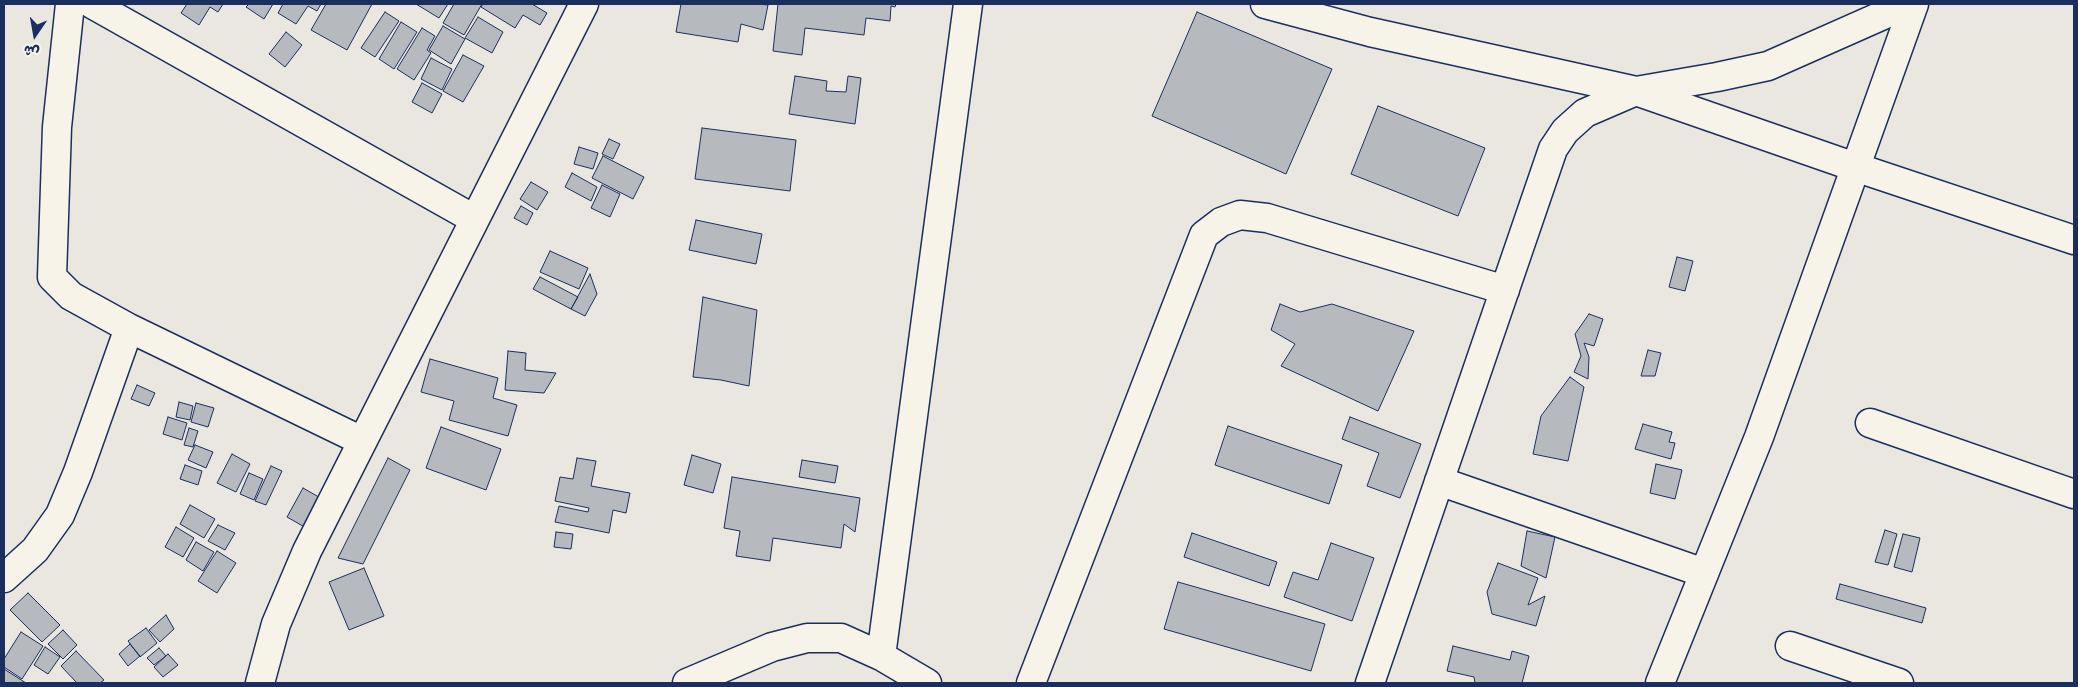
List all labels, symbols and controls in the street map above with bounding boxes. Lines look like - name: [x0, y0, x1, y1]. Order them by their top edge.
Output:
- north arrow: [10, 10, 60, 60]
- text: ش: [22, 38, 41, 62]

